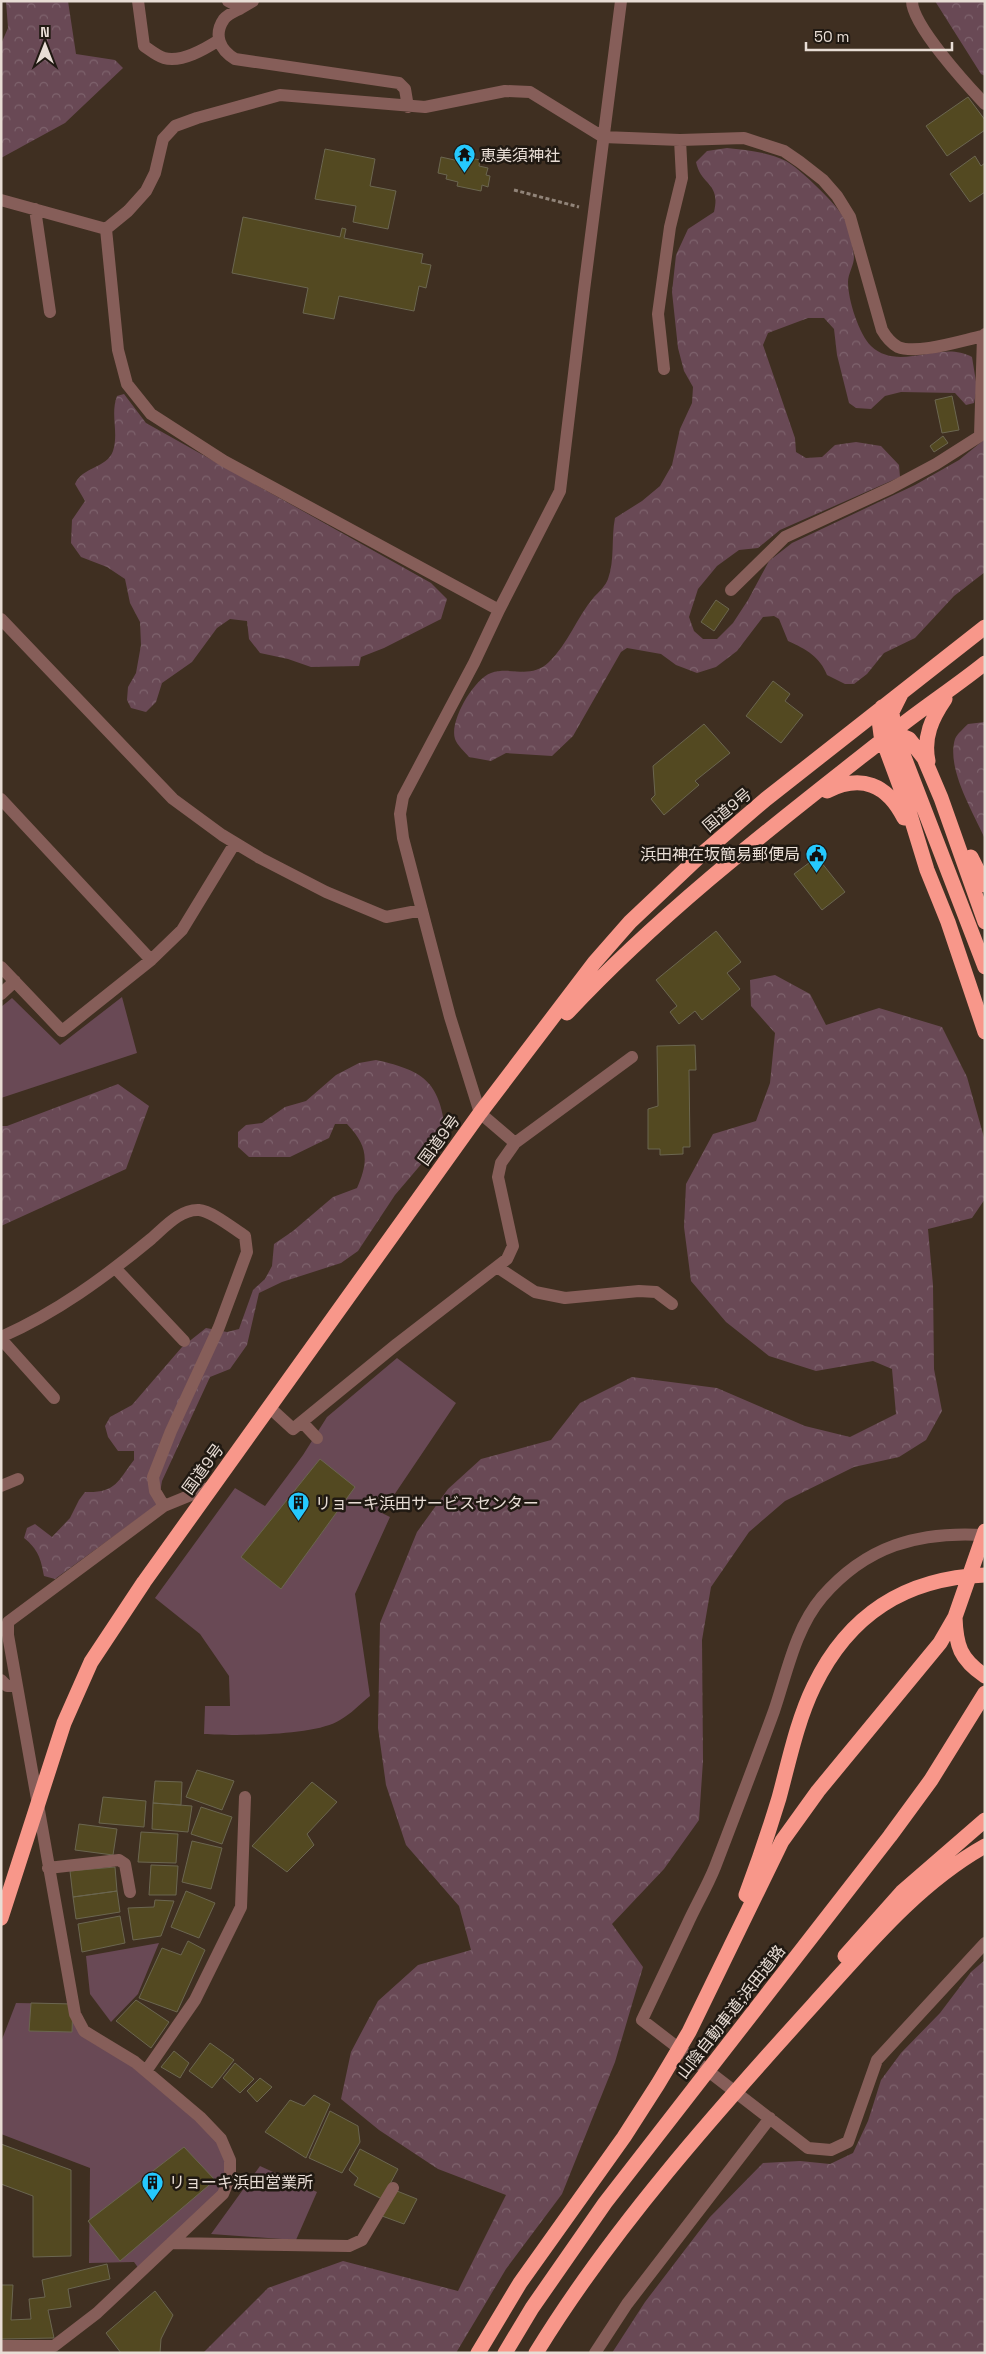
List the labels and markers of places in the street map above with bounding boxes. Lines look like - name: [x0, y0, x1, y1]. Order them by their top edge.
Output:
- temple icon: 恵美須神社: [452, 143, 476, 174]
- place label: 恵美須神社: [480, 145, 560, 166]
- public building icon: 浜田神在坂簡易郵便局: [804, 842, 828, 873]
- place label: 浜田神在坂簡易郵便局: [640, 844, 800, 865]
- building icon: リョーキ浜田サービスセンター: [287, 1491, 311, 1522]
- place label: リョーキ浜田サービスセンター: [315, 1493, 539, 1514]
- building icon: リョーキ浜田営業所: [141, 2170, 165, 2201]
- place label: リョーキ浜田営業所: [169, 2172, 313, 2193]

